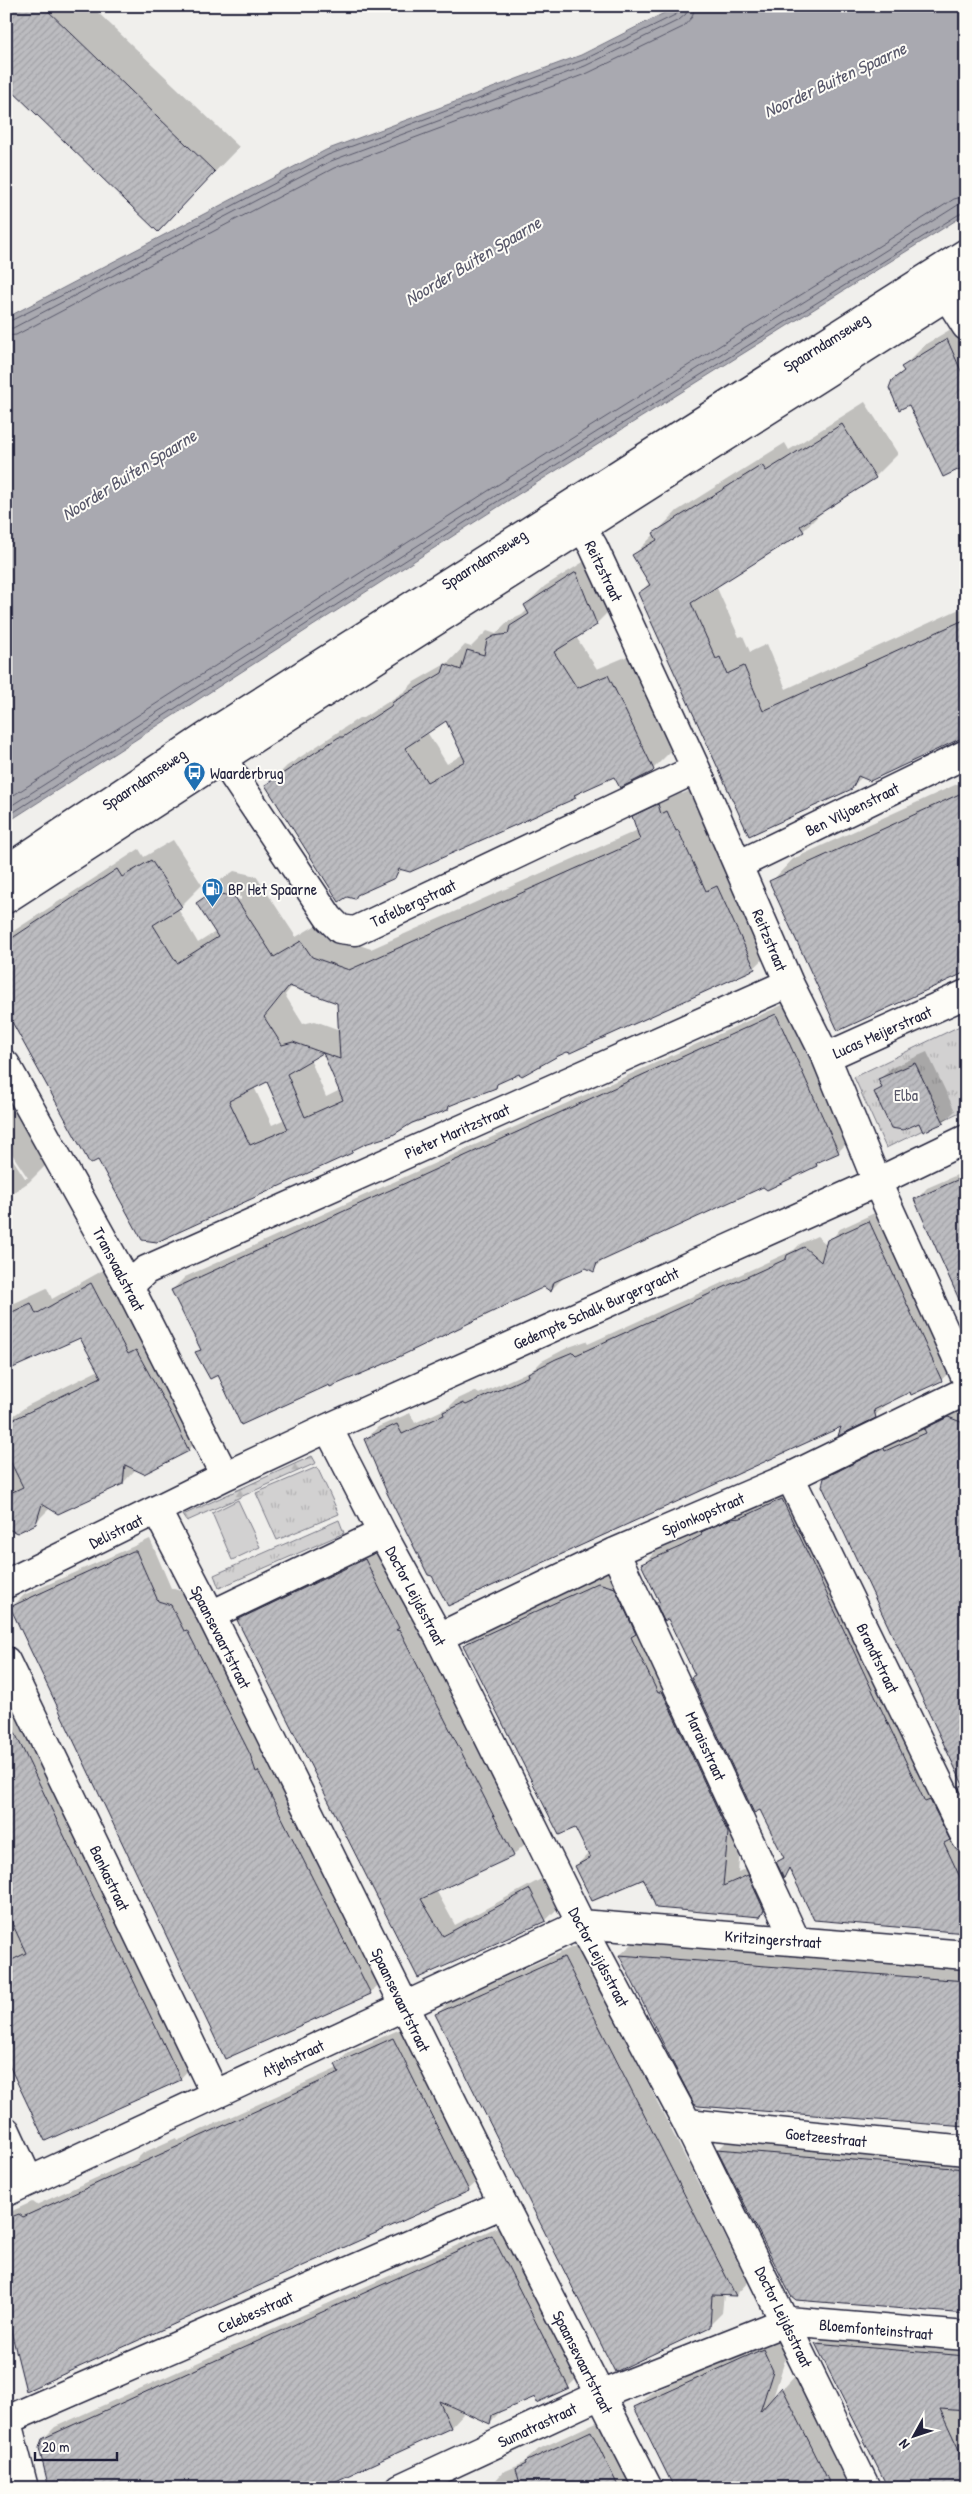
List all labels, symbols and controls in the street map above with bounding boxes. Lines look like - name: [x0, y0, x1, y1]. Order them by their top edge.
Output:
- water label: Noorder Buiten Spaarne: [759, 35, 911, 124]
- water label: Noorder Buiten Spaarne: [400, 210, 546, 311]
- street label: Spaarndamseweg: [779, 307, 873, 377]
- water label: Noorder Buiten Spaarne: [57, 423, 202, 526]
- street label: Spaarndamseweg: [437, 523, 531, 595]
- street label: Reitzstraat: [580, 537, 628, 606]
- street label: Spaarndamseweg: [98, 743, 190, 815]
- bus stop icon: Waarderbrug: [182, 761, 206, 792]
- place label: Waarderbrug: [210, 762, 284, 784]
- street label: Ben Viljoenstraat: [801, 777, 903, 841]
- street label: Tafelbergstraat: [367, 873, 460, 932]
- fuel station icon: BP Het Spaarne: [200, 877, 224, 908]
- place label: BP Het Spaarne: [228, 878, 318, 900]
- street label: Reitzstraat: [747, 906, 793, 975]
- street label: Lucas Meijerstraat: [829, 1000, 935, 1064]
- park label: Elba: [894, 1084, 918, 1106]
- street label: Pieter Maritzstraat: [401, 1098, 514, 1164]
- street label: Transvaalstraat: [88, 1223, 151, 1315]
- street label: Gedempte Schalk Burgergracht: [510, 1261, 683, 1355]
- street label: Spionkopstraat: [659, 1487, 748, 1541]
- street label: Delistraat: [85, 1508, 147, 1554]
- street label: Doctor Leijdsstraat: [380, 1542, 452, 1650]
- street label: Spaansevaartstraat: [186, 1582, 257, 1693]
- street label: Brandtstraat: [852, 1619, 905, 1697]
- street label: Maraisstraat: [680, 1708, 732, 1785]
- street label: Bankastraat: [85, 1842, 136, 1915]
- street label: Doctor Leijdsstraat: [563, 1903, 635, 2011]
- street label: Kritzingerstraat: [724, 1925, 823, 1953]
- street label: Spaansevaartstraat: [366, 1944, 436, 2056]
- street label: Atjehstraat: [258, 2034, 328, 2082]
- street label: Goetzeestraat: [784, 2122, 868, 2152]
- street label: Doctor Leijdsstraat: [750, 2263, 818, 2372]
- street label: Celebesstraat: [214, 2285, 297, 2338]
- street label: Spaansevaartstraat: [548, 2307, 619, 2418]
- street label: Bloemfonteinstraat: [818, 2313, 934, 2345]
- street label: Sumatrastraat: [494, 2397, 580, 2453]
- north arrow: [890, 2412, 940, 2462]
- scale bar: [35, 2429, 118, 2461]
- text: N: [894, 2435, 913, 2454]
- text: 20 m: [42, 2436, 69, 2457]

